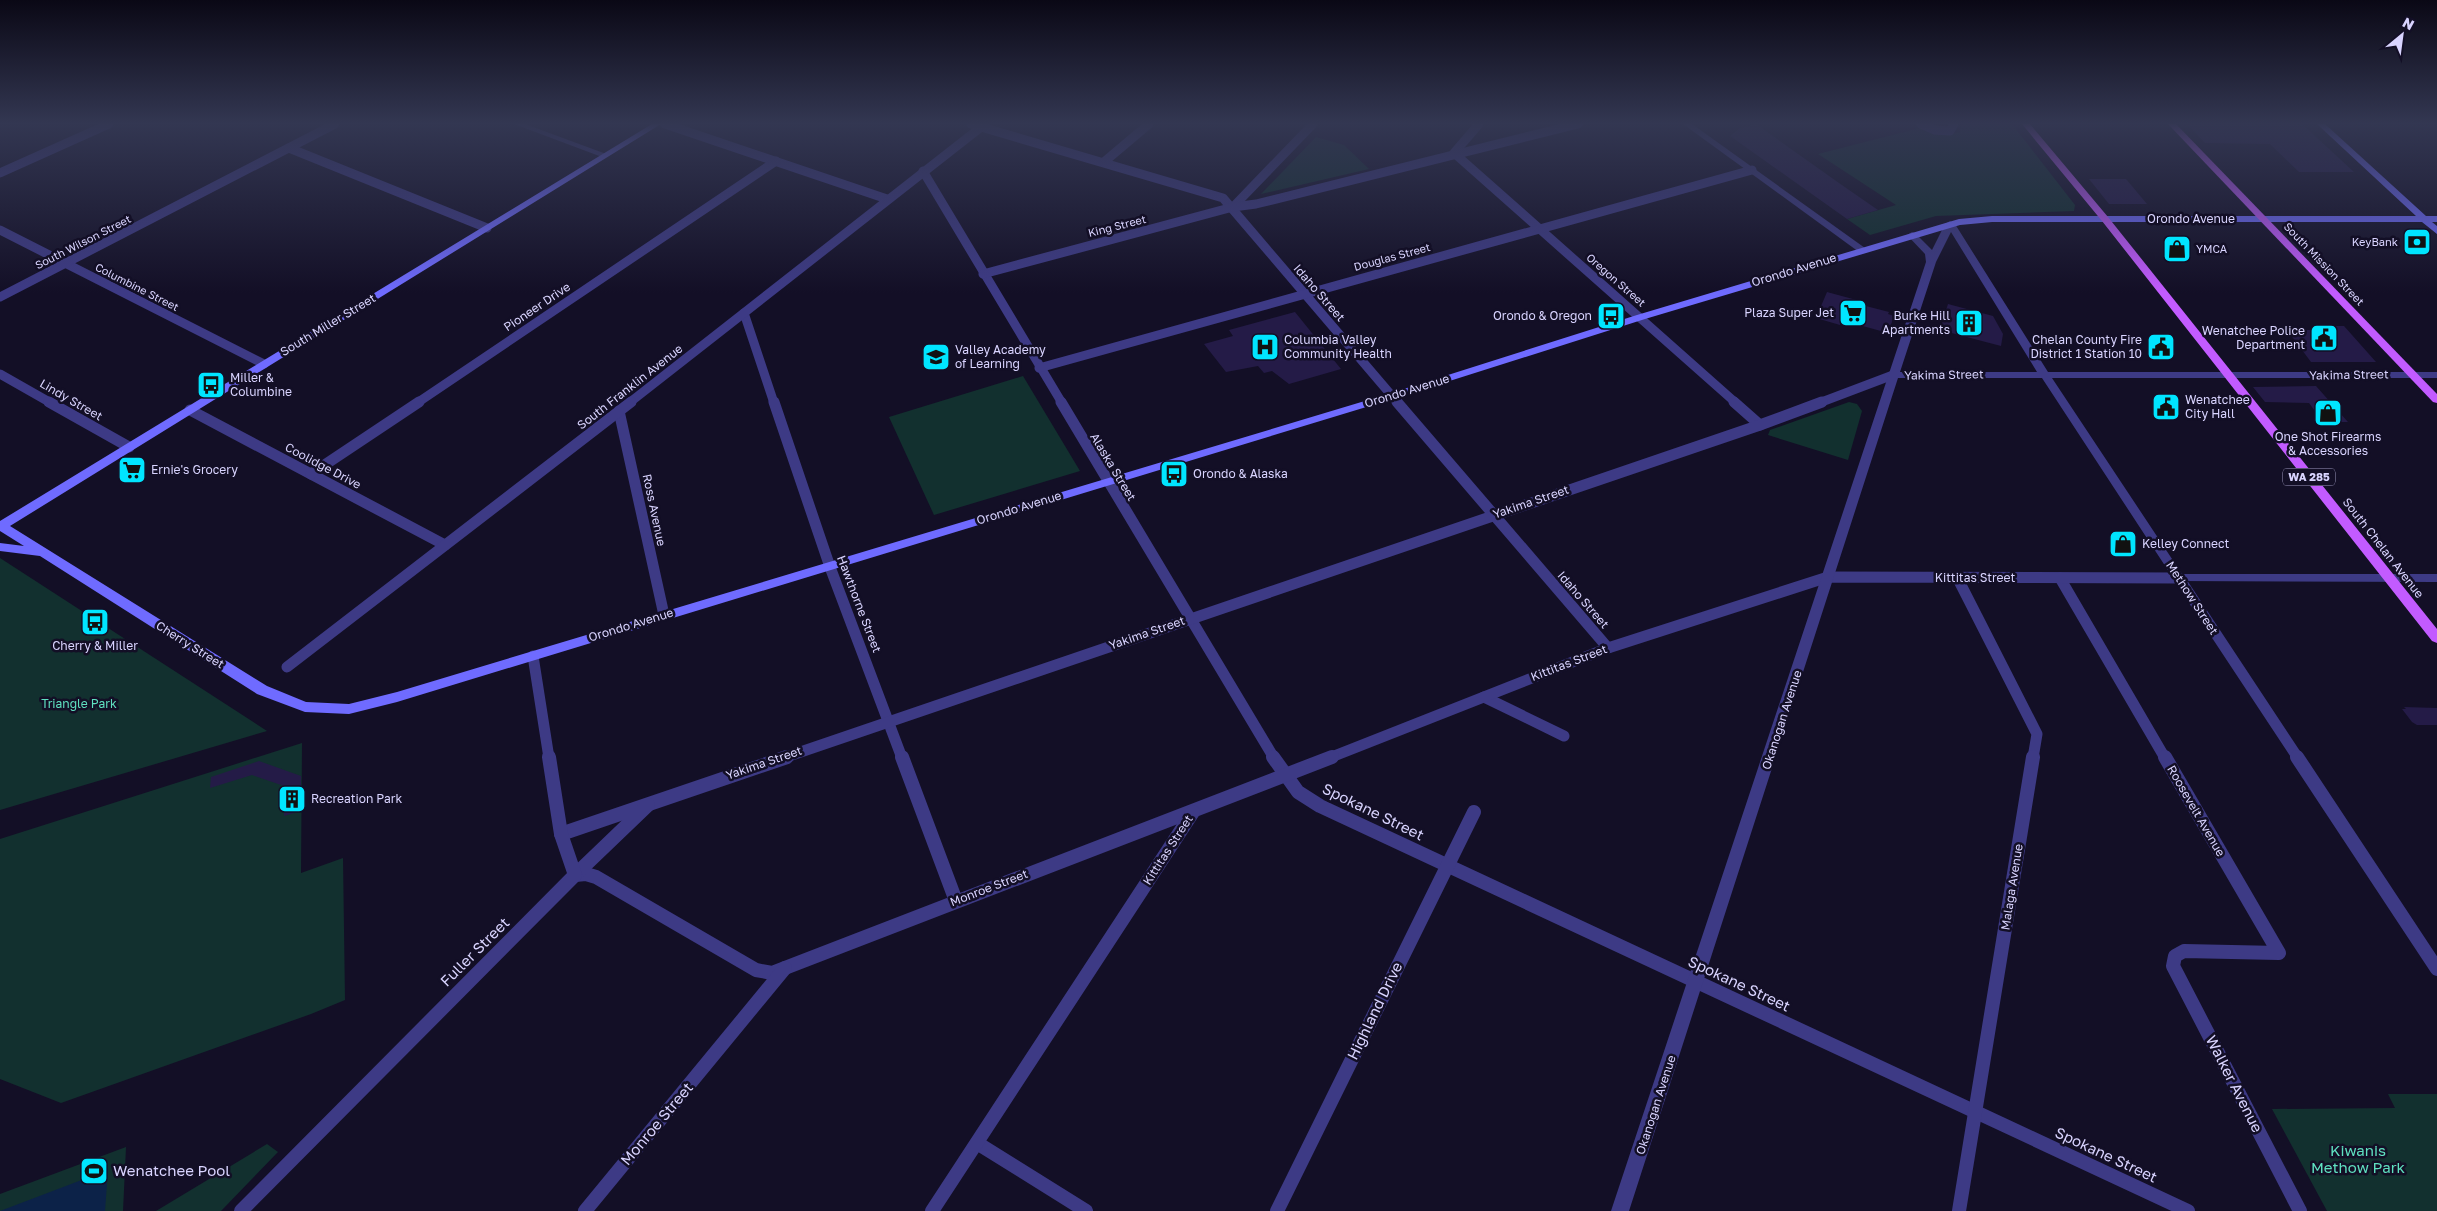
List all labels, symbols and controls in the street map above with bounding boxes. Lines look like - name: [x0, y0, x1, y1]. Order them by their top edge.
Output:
- north arrow: [2377, 10, 2427, 60]
- text: N: [2400, 13, 2417, 33]
- street label: Orondo Avenue: [2147, 211, 2235, 226]
- street label: South Wilson Street: [33, 212, 133, 271]
- street label: King Street: [1086, 212, 1147, 239]
- street label: South Mission Street: [2282, 220, 2367, 308]
- bank icon: KeyBank: [2402, 227, 2432, 257]
- shop icon: YMCA: [2162, 234, 2192, 264]
- place label: KeyBank: [2352, 235, 2398, 248]
- street label: Douglas Street: [1352, 240, 1432, 273]
- place label: YMCA: [2196, 242, 2228, 255]
- street label: Orondo Avenue: [1750, 249, 1838, 290]
- street label: Oregon Street: [1584, 250, 1649, 309]
- street label: Columbine Street: [93, 260, 181, 313]
- street label: Idaho Street: [1290, 261, 1348, 325]
- street label: Pioneer Drive: [501, 279, 573, 334]
- street label: South Miller Street: [277, 290, 378, 359]
- supermarket icon: Plaza Super Jet: [1838, 298, 1868, 328]
- bus stop icon: Orondo & Oregon: [1596, 301, 1626, 331]
- place label: Plaza Super Jet: [1744, 305, 1834, 320]
- place label: Orondo & Oregon: [1493, 308, 1592, 323]
- place label: Burke Hill Apartments: [1882, 308, 1950, 337]
- building icon: Burke Hill Apartments: [1954, 308, 1984, 338]
- place label: Wenatchee Police Department: [2202, 323, 2305, 352]
- public building icon: Wenatchee Police Department: [2309, 323, 2339, 353]
- hospital icon: Columbia Valley Community Health: [1250, 332, 1280, 362]
- place label: Columbia Valley Community Health: [1284, 332, 1392, 361]
- place label: Chelan County Fire District 1 Station 10: [2030, 332, 2142, 361]
- public building icon: Chelan County Fire District 1 Station 10: [2146, 332, 2176, 362]
- street label: South Franklin Avenue: [574, 341, 685, 432]
- school or university icon: Valley Academy of Learning: [921, 342, 951, 372]
- place label: Valley Academy of Learning: [955, 342, 1046, 371]
- street label: Yakima Street: [1904, 366, 1984, 383]
- street label: Yakima Street: [2309, 366, 2389, 383]
- bus stop icon: Miller & Columbine: [196, 370, 226, 400]
- place label: Miller & Columbine: [230, 370, 292, 399]
- street label: Orondo Avenue: [1363, 370, 1451, 411]
- street label: Lindy Street: [37, 376, 106, 424]
- public building icon: Wenatchee City Hall: [2151, 392, 2181, 422]
- place label: Wenatchee City Hall: [2185, 392, 2250, 421]
- shop icon: One Shot Firearms & Accessories: [2313, 398, 2343, 428]
- place label: One Shot Firearms & Accessories: [2275, 429, 2381, 458]
- street label: Alaska Street: [1087, 430, 1140, 504]
- street label: Coolidge Drive: [283, 439, 364, 492]
- supermarket icon: Ernie's Grocery: [117, 455, 147, 485]
- bus stop icon: Orondo & Alaska: [1159, 459, 1189, 489]
- place label: Ernie's Grocery: [151, 462, 238, 477]
- place label: Orondo & Alaska: [1193, 466, 1288, 481]
- road number: WA 285: [2283, 468, 2335, 486]
- street label: Ross Avenue: [640, 472, 669, 547]
- street label: Yakima Street: [1491, 481, 1571, 522]
- street label: Orondo Avenue: [975, 487, 1063, 528]
- street label: South Chelan Avenue: [2340, 495, 2427, 601]
- shop icon: Kelley Connect: [2108, 529, 2138, 559]
- place label: Kelley Connect: [2142, 536, 2230, 551]
- street label: Hawthorne Street: [834, 553, 885, 655]
- street label: Methow Street: [2163, 558, 2222, 638]
- street label: Idaho Street: [1554, 568, 1612, 632]
- street label: Kittitas Street: [1935, 570, 2016, 585]
- street label: Orondo Avenue: [587, 604, 675, 645]
- bus stop icon: Cherry & Miller: [80, 607, 110, 637]
- street label: Yakima Street: [1107, 612, 1187, 653]
- street label: Cherry Street: [153, 618, 227, 672]
- place label: Cherry & Miller: [52, 638, 138, 653]
- street label: Kittitas Street: [1528, 641, 1609, 684]
- street label: Okanogan Avenue: [1758, 668, 1805, 772]
- park label: Triangle Park: [41, 696, 117, 711]
- street label: Yakima Street: [724, 742, 804, 783]
- street label: Roosevelt Avenue: [2164, 763, 2229, 859]
- street label: Spokane Street: [1320, 779, 1427, 843]
- building icon: Recreation Park: [277, 784, 307, 814]
- place label: Recreation Park: [311, 791, 403, 806]
- street label: Kittitas Street: [1139, 812, 1196, 888]
- street label: Malaga Avenue: [1997, 843, 2026, 931]
- street label: Monroe Street: [948, 866, 1030, 909]
- street label: Fuller Street: [436, 913, 513, 990]
- street label: Spokane Street: [1685, 952, 1793, 1015]
- street label: Highland Drive: [1343, 958, 1406, 1062]
- street label: Walker Avenue: [2203, 1032, 2267, 1135]
- street label: Okanogan Avenue: [1632, 1053, 1679, 1157]
- street label: Monroe Street: [616, 1078, 696, 1168]
- street label: Spokane Street: [2052, 1123, 2160, 1186]
- park label: Kiwanis Methow Park: [2311, 1141, 2406, 1176]
- sports icon: Wenatchee Pool: [79, 1156, 109, 1186]
- place label: Wenatchee Pool: [113, 1161, 230, 1179]

